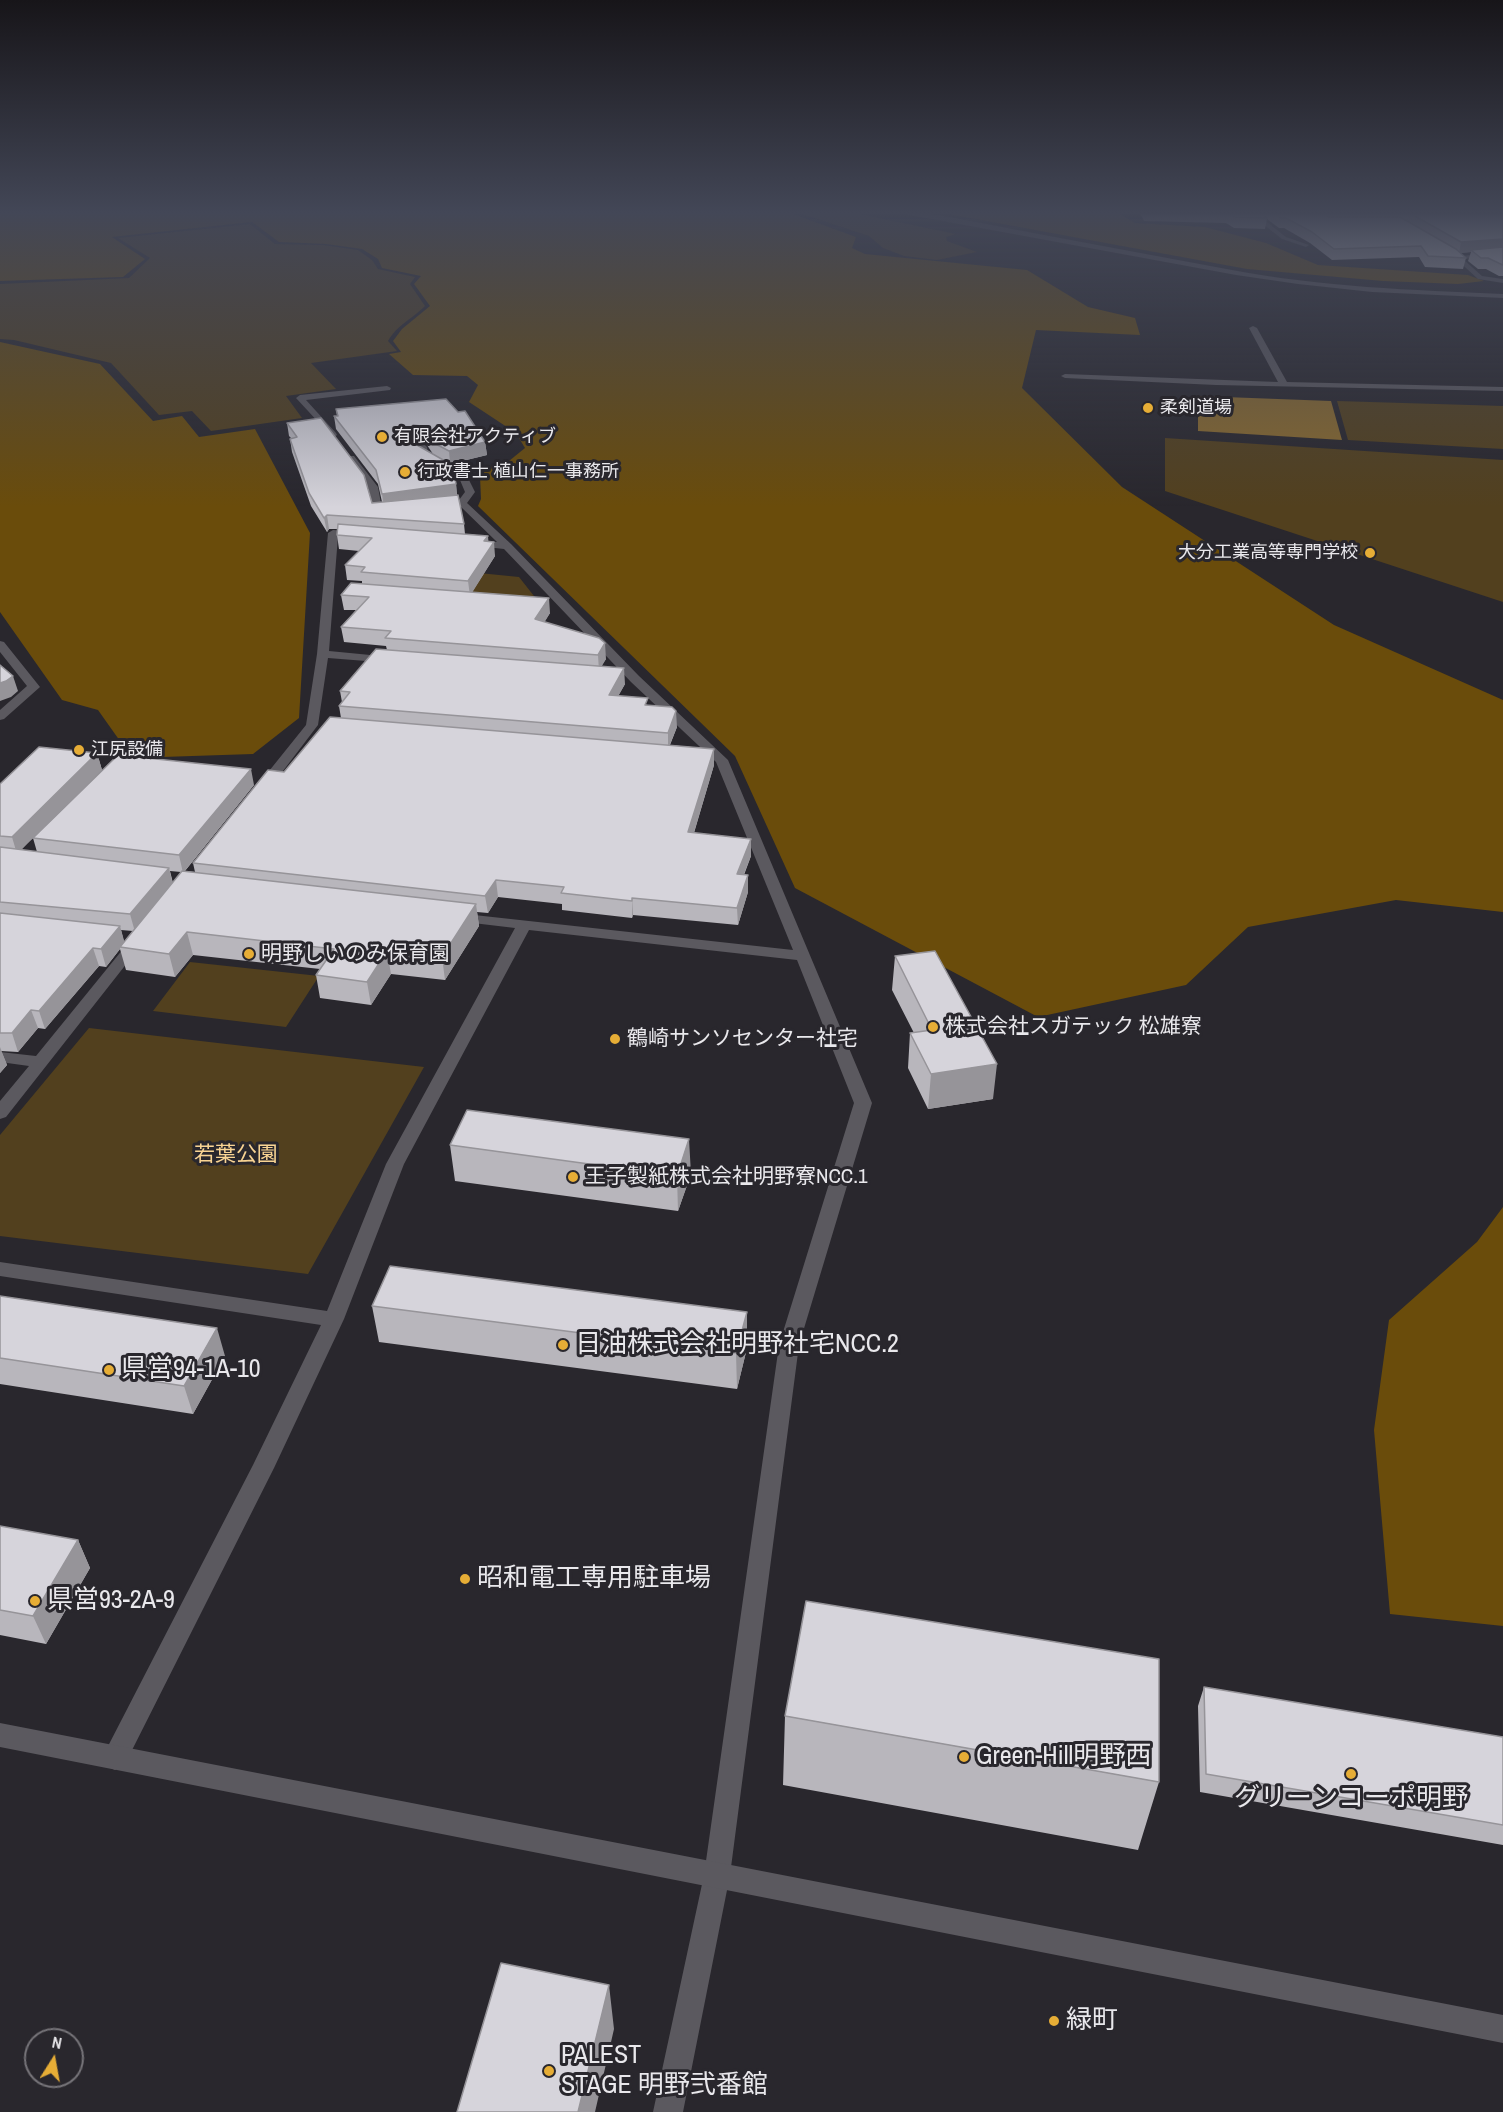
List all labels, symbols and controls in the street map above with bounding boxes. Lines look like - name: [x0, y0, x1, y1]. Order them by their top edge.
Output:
- place label: 柔剣道場: [1160, 397, 1232, 419]
- marker: 柔剣道場: [1141, 401, 1155, 415]
- place label: 有限会社アクティブ: [394, 426, 556, 448]
- marker: 有限会社アクティブ: [375, 430, 389, 444]
- place label: 行政書士 植山仁一事務所: [417, 461, 619, 483]
- marker: 行政書士 植山仁一事務所: [398, 465, 412, 479]
- place label: 大分工業高等専門学校: [1178, 542, 1358, 564]
- marker: 大分工業高等専門学校: [1363, 546, 1377, 560]
- place label: 江尻設備: [91, 739, 163, 761]
- marker: 江尻設備: [72, 743, 86, 757]
- place label: 明野しいのみ保育園: [261, 941, 450, 967]
- marker: 明野しいのみ保育園: [242, 947, 256, 961]
- place label: 株式会社スガテック 松雄寮: [945, 1014, 1202, 1040]
- marker: 株式会社スガテック 松雄寮: [926, 1020, 940, 1034]
- place label: 鶴崎サンソセンター社宅: [627, 1026, 858, 1052]
- marker: 鶴崎サンソセンター社宅: [608, 1032, 622, 1046]
- park label: 若葉公園: [194, 1142, 278, 1168]
- place label: 王子製紙株式会社明野寮NCC.1: [585, 1164, 868, 1190]
- marker: 王子製紙株式会社明野寮NCC.1: [566, 1170, 580, 1184]
- place label: 日油株式会社明野社宅NCC.2: [575, 1329, 899, 1361]
- marker: 日油株式会社明野社宅NCC.2: [556, 1338, 570, 1352]
- place label: 県営94-1A-10: [121, 1354, 261, 1386]
- marker: 県営94-1A-10: [102, 1363, 116, 1377]
- place label: 昭和電工専用駐車場: [477, 1563, 711, 1595]
- marker: 昭和電工専用駐車場: [458, 1572, 472, 1586]
- place label: 県営93-2A-9: [47, 1585, 175, 1617]
- marker: 県営93-2A-9: [28, 1594, 42, 1608]
- place label: Green-Hill明野西: [976, 1741, 1151, 1773]
- marker: Green-Hill明野西: [957, 1750, 971, 1764]
- marker: グリーンコーポ明野: [1344, 1767, 1358, 1781]
- place label: グリーンコーポ明野: [1234, 1783, 1468, 1815]
- place label: 緑町: [1066, 2005, 1118, 2037]
- marker: 緑町: [1047, 2014, 1061, 2028]
- north arrow: [24, 2028, 84, 2088]
- text: N: [50, 2031, 64, 2054]
- place label: PALEST STAGE 明野弐番館: [561, 2040, 768, 2102]
- marker: PALEST STAGE 明野弐番館: [542, 2064, 556, 2078]

